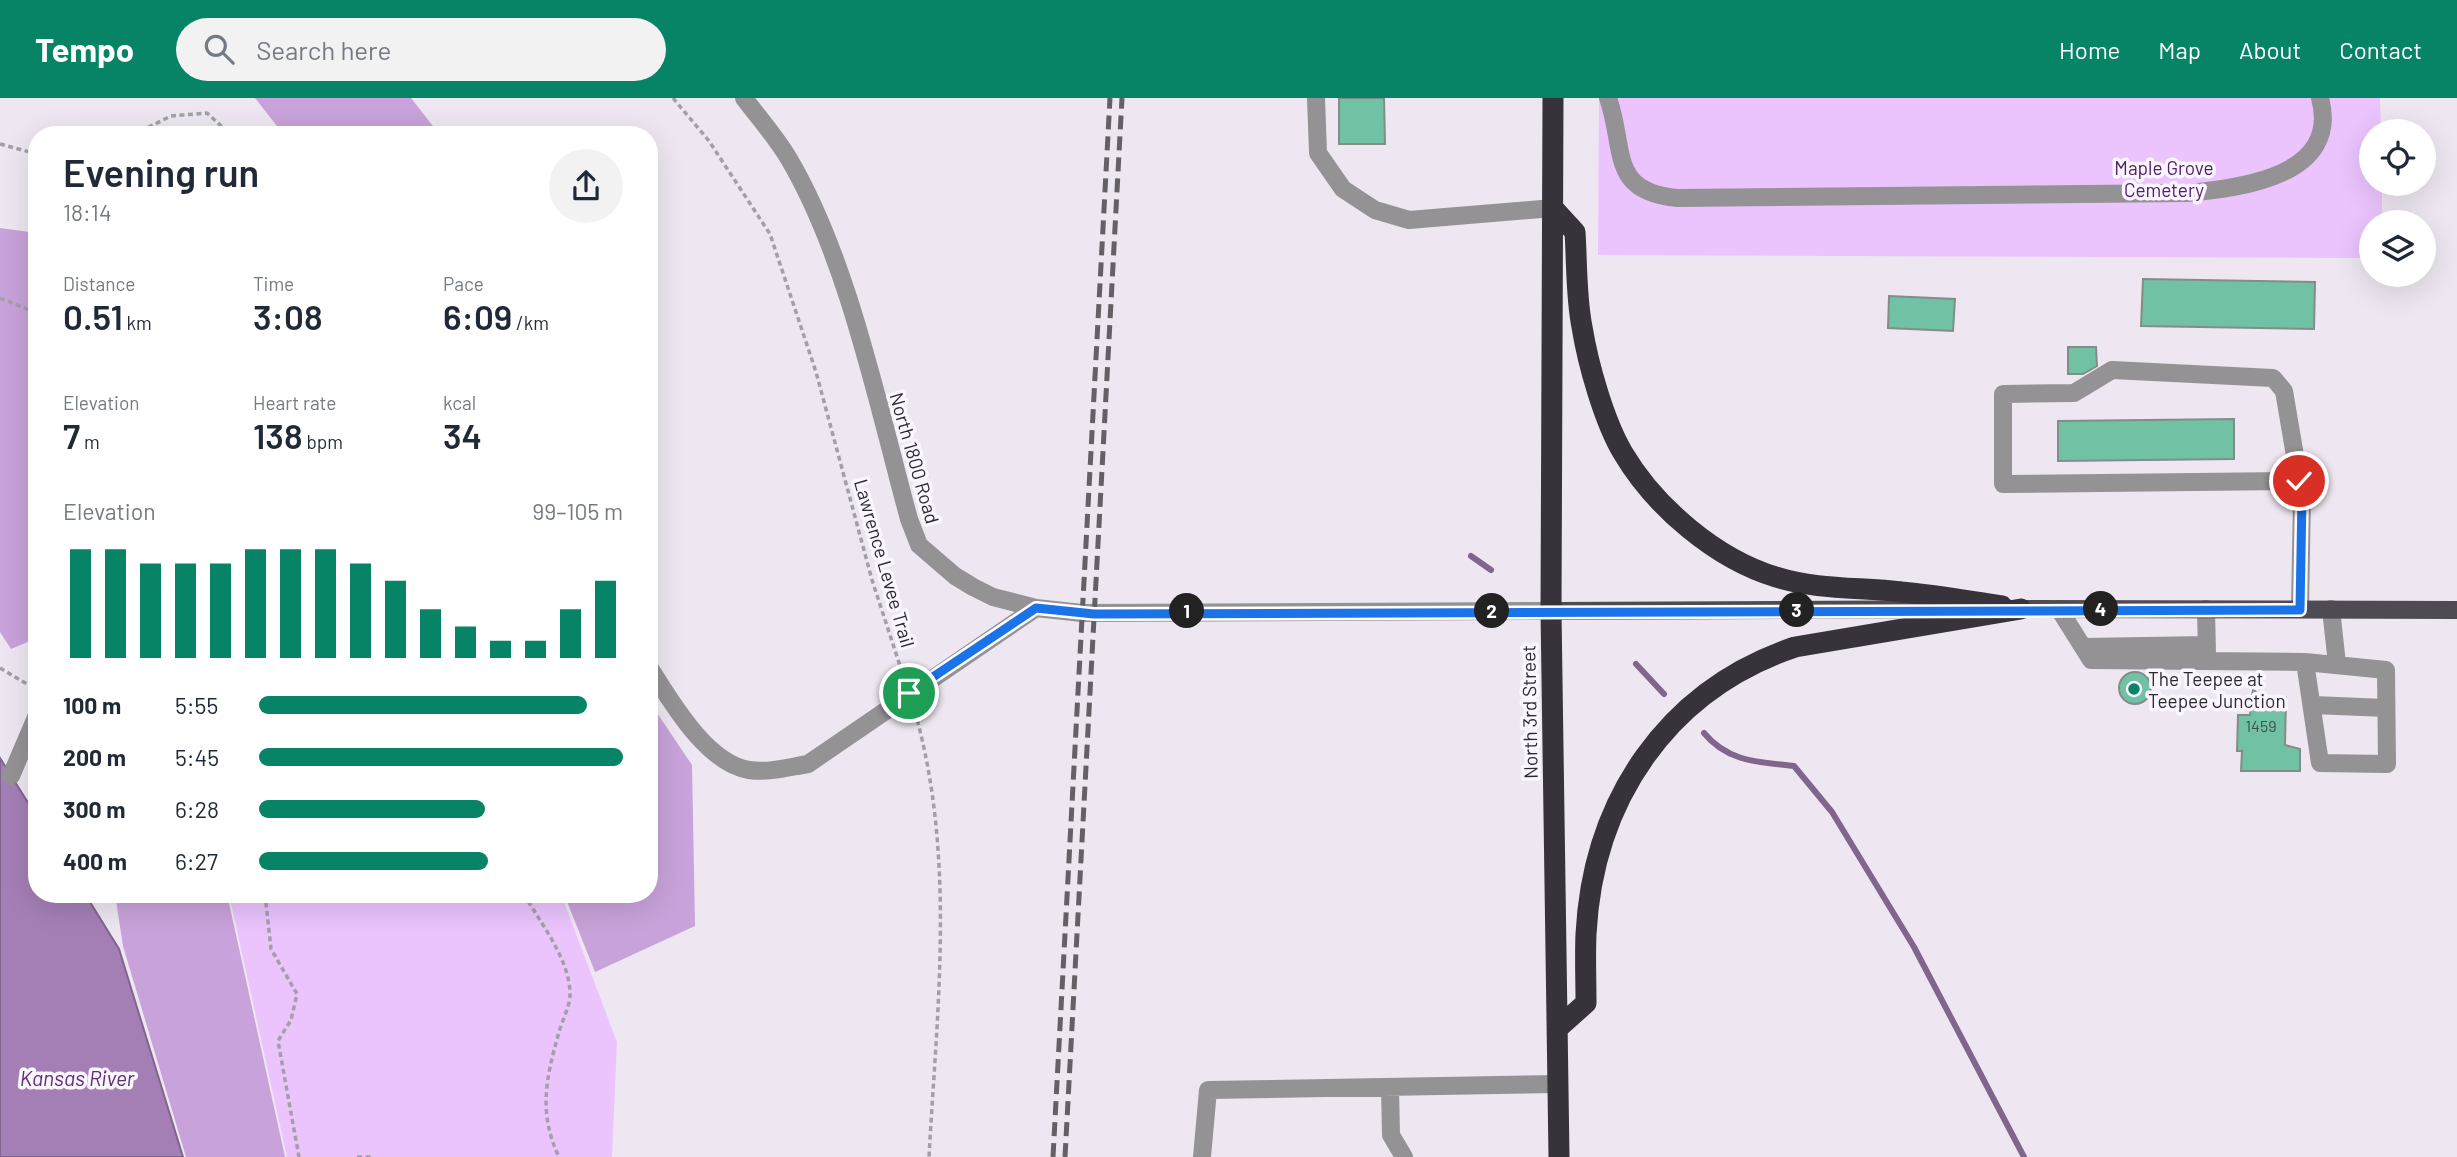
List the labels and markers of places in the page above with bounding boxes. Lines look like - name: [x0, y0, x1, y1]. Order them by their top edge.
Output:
- pin: [2269, 451, 2329, 511]
- pin: 3: [1780, 592, 1814, 628]
- pin: 4: [2084, 592, 2118, 626]
- pin: 1: [1170, 594, 1204, 628]
- pin: 2: [1474, 594, 1510, 628]
- pin: [879, 663, 939, 723]
- place label: The Teepee at Teepee Junction: [2148, 667, 2286, 712]
- marker: The Teepee at Teepee Junction: [2126, 681, 2142, 697]

